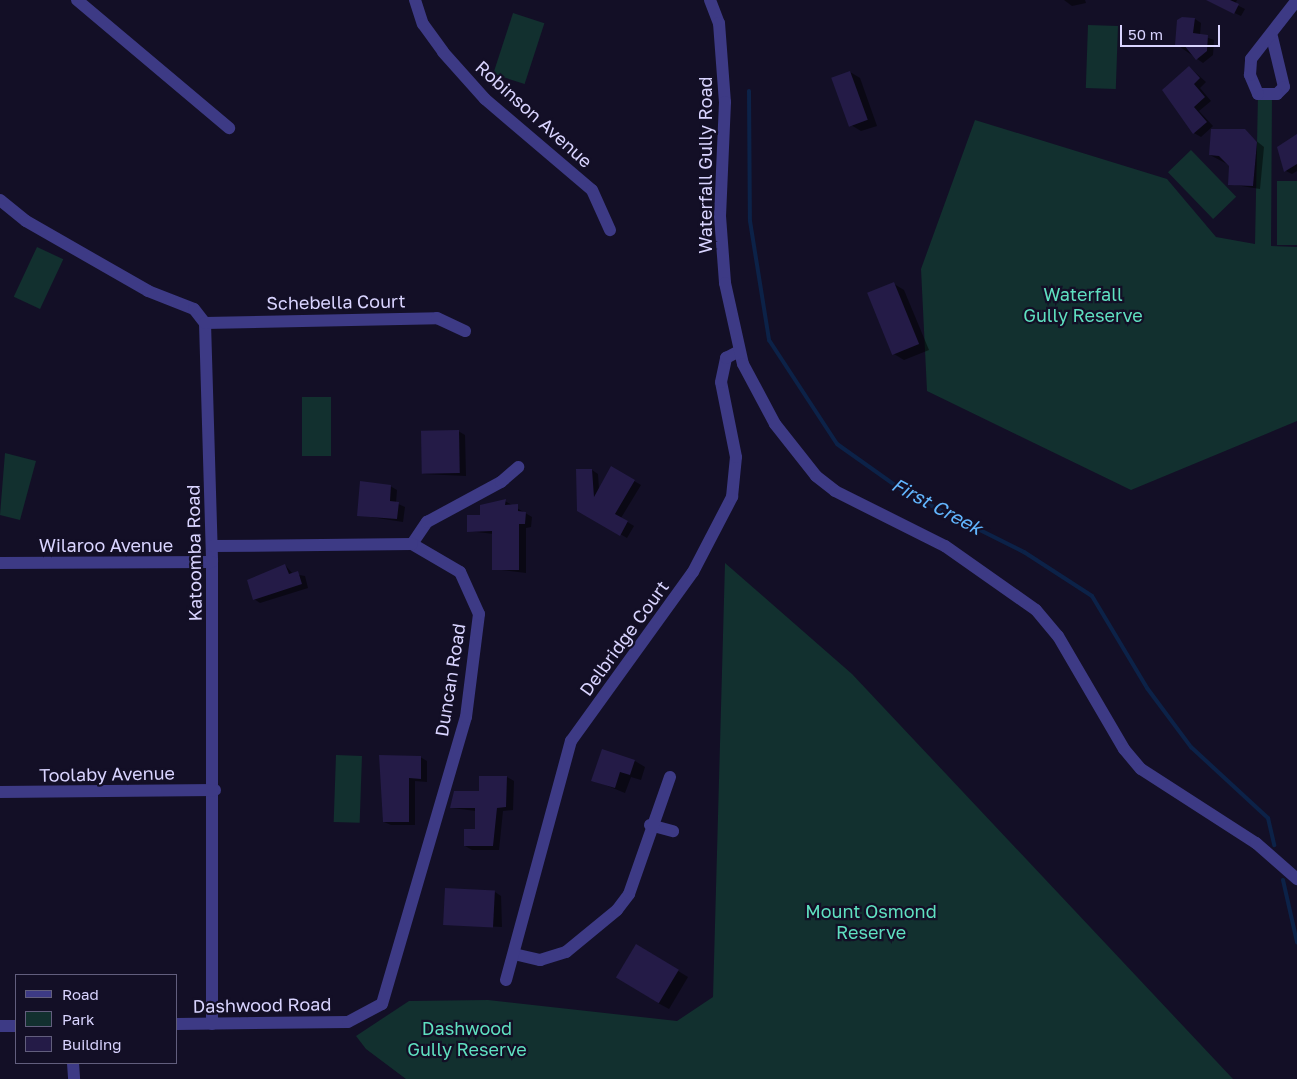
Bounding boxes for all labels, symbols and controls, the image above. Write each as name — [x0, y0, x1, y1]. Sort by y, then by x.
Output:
scale bar — [1122, 15, 1222, 47]
text: 50 m — [1128, 25, 1163, 43]
street label: Robinson Avenue — [471, 56, 597, 172]
street label: Waterfall Gully Road — [694, 76, 716, 254]
park label: Waterfall Gully Reserve — [1023, 284, 1143, 326]
street label: Schebella Court — [266, 290, 406, 314]
water label: First Creek — [888, 473, 986, 539]
street label: Katoomba Road — [182, 484, 206, 622]
street label: Wilaroo Avenue — [39, 534, 173, 556]
street label: Delbridge Court — [575, 576, 673, 700]
street label: Duncan Road — [430, 622, 470, 738]
street label: Toolaby Avenue — [39, 762, 175, 786]
park label: Mount Osmond Reserve — [805, 901, 937, 944]
legend — [15, 974, 178, 1064]
text: Road — [62, 985, 99, 1003]
street label: Dashwood Road — [192, 993, 332, 1017]
text: Park — [62, 1010, 94, 1028]
park label: Dashwood Gully Reserve — [407, 1018, 527, 1060]
text: Building — [62, 1035, 122, 1053]

